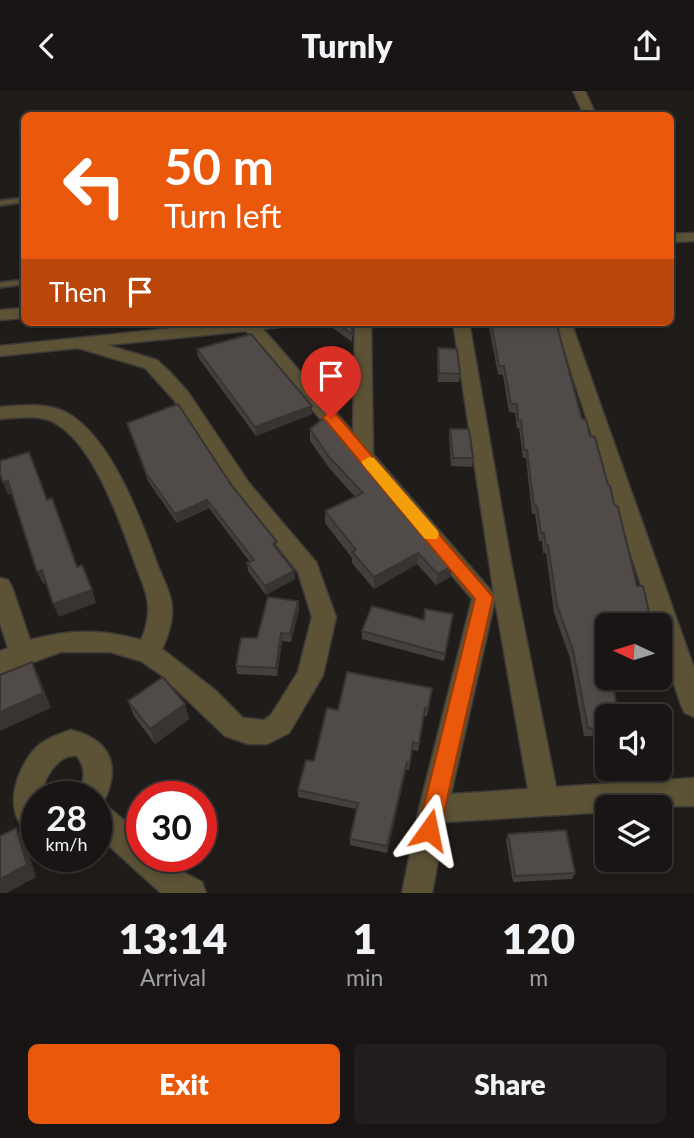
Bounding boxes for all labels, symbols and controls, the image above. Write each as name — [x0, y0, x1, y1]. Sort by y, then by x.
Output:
text: Turnly — [301, 26, 393, 65]
icon: back — [28, 27, 66, 65]
icon: share — [628, 27, 666, 65]
text: 50 m — [164, 137, 274, 195]
icon: left — [49, 140, 140, 231]
text: Turn left — [164, 196, 281, 235]
icon: arrive — [121, 273, 159, 311]
text: Then — [49, 276, 107, 308]
pin — [301, 346, 361, 418]
icon: arrive — [312, 357, 350, 395]
north arrow — [595, 613, 672, 689]
map controls — [595, 613, 672, 872]
button: sound — [595, 704, 672, 781]
speed limit sign: 30 — [126, 781, 217, 872]
position arrow — [392, 793, 466, 867]
button: layers — [595, 795, 672, 872]
text: 28 — [46, 796, 87, 838]
text: km/h — [45, 833, 88, 855]
text: 13:14 — [119, 913, 227, 963]
text: 1 — [353, 913, 377, 963]
text: 120 — [502, 913, 575, 963]
text: Arrival — [140, 963, 206, 991]
text: min — [346, 963, 383, 991]
text: m — [529, 963, 548, 991]
button: Exit — [28, 1044, 340, 1124]
button: Share — [354, 1044, 666, 1124]

